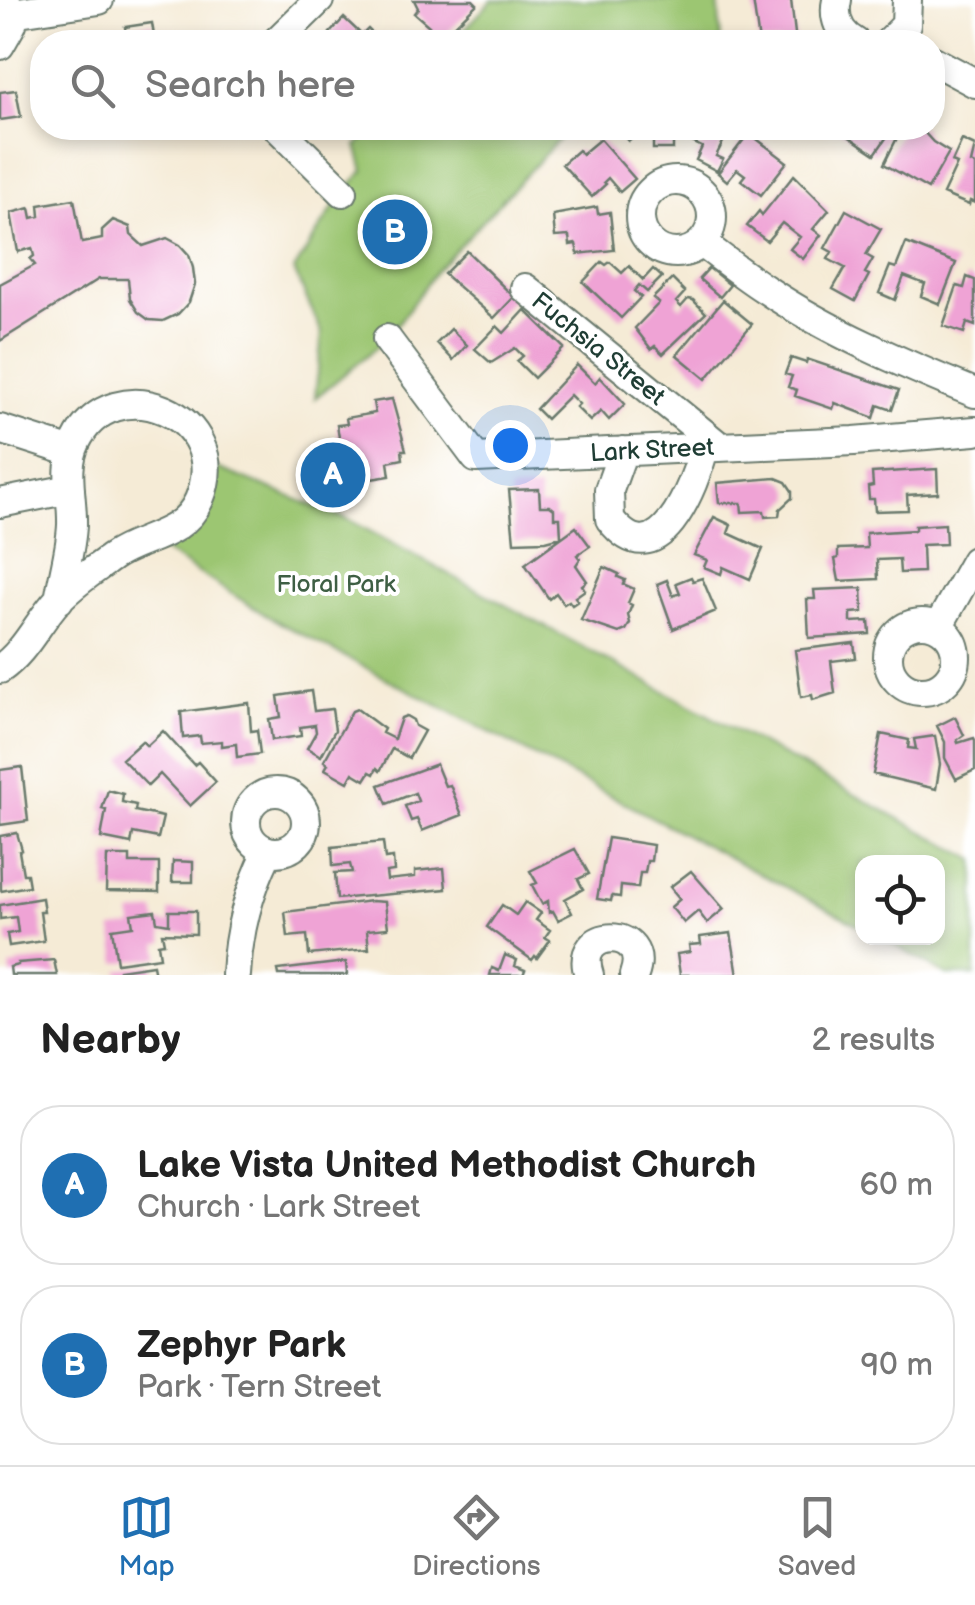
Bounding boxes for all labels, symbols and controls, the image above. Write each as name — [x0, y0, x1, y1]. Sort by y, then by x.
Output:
search box — [30, 30, 945, 140]
icon: search — [65, 58, 120, 113]
text: Search here — [145, 63, 356, 108]
pin: B — [362, 194, 428, 270]
street label: Fuchsia Street — [525, 286, 671, 413]
your location — [485, 420, 536, 471]
street label: Lark Street — [589, 432, 715, 469]
pin: A — [300, 438, 366, 512]
park label: Floral Park — [276, 569, 397, 600]
map controls — [855, 855, 945, 945]
button: locate — [855, 855, 945, 945]
text: Nearby — [40, 1015, 180, 1066]
text: 2 results — [811, 1021, 935, 1060]
text: Lake Vista United Methodist Church — [137, 1143, 756, 1188]
text: A — [65, 1166, 84, 1205]
text: 60 m — [860, 1166, 933, 1205]
text: Church · Lark Street — [137, 1188, 420, 1227]
text: Zephyr Park — [137, 1323, 346, 1368]
text: B — [63, 1346, 86, 1385]
text: 90 m — [861, 1346, 933, 1385]
text: Park · Tern Street — [137, 1368, 381, 1407]
tab: Map — [119, 1490, 175, 1583]
tab: Directions — [412, 1490, 541, 1583]
tab: Saved — [778, 1490, 856, 1583]

